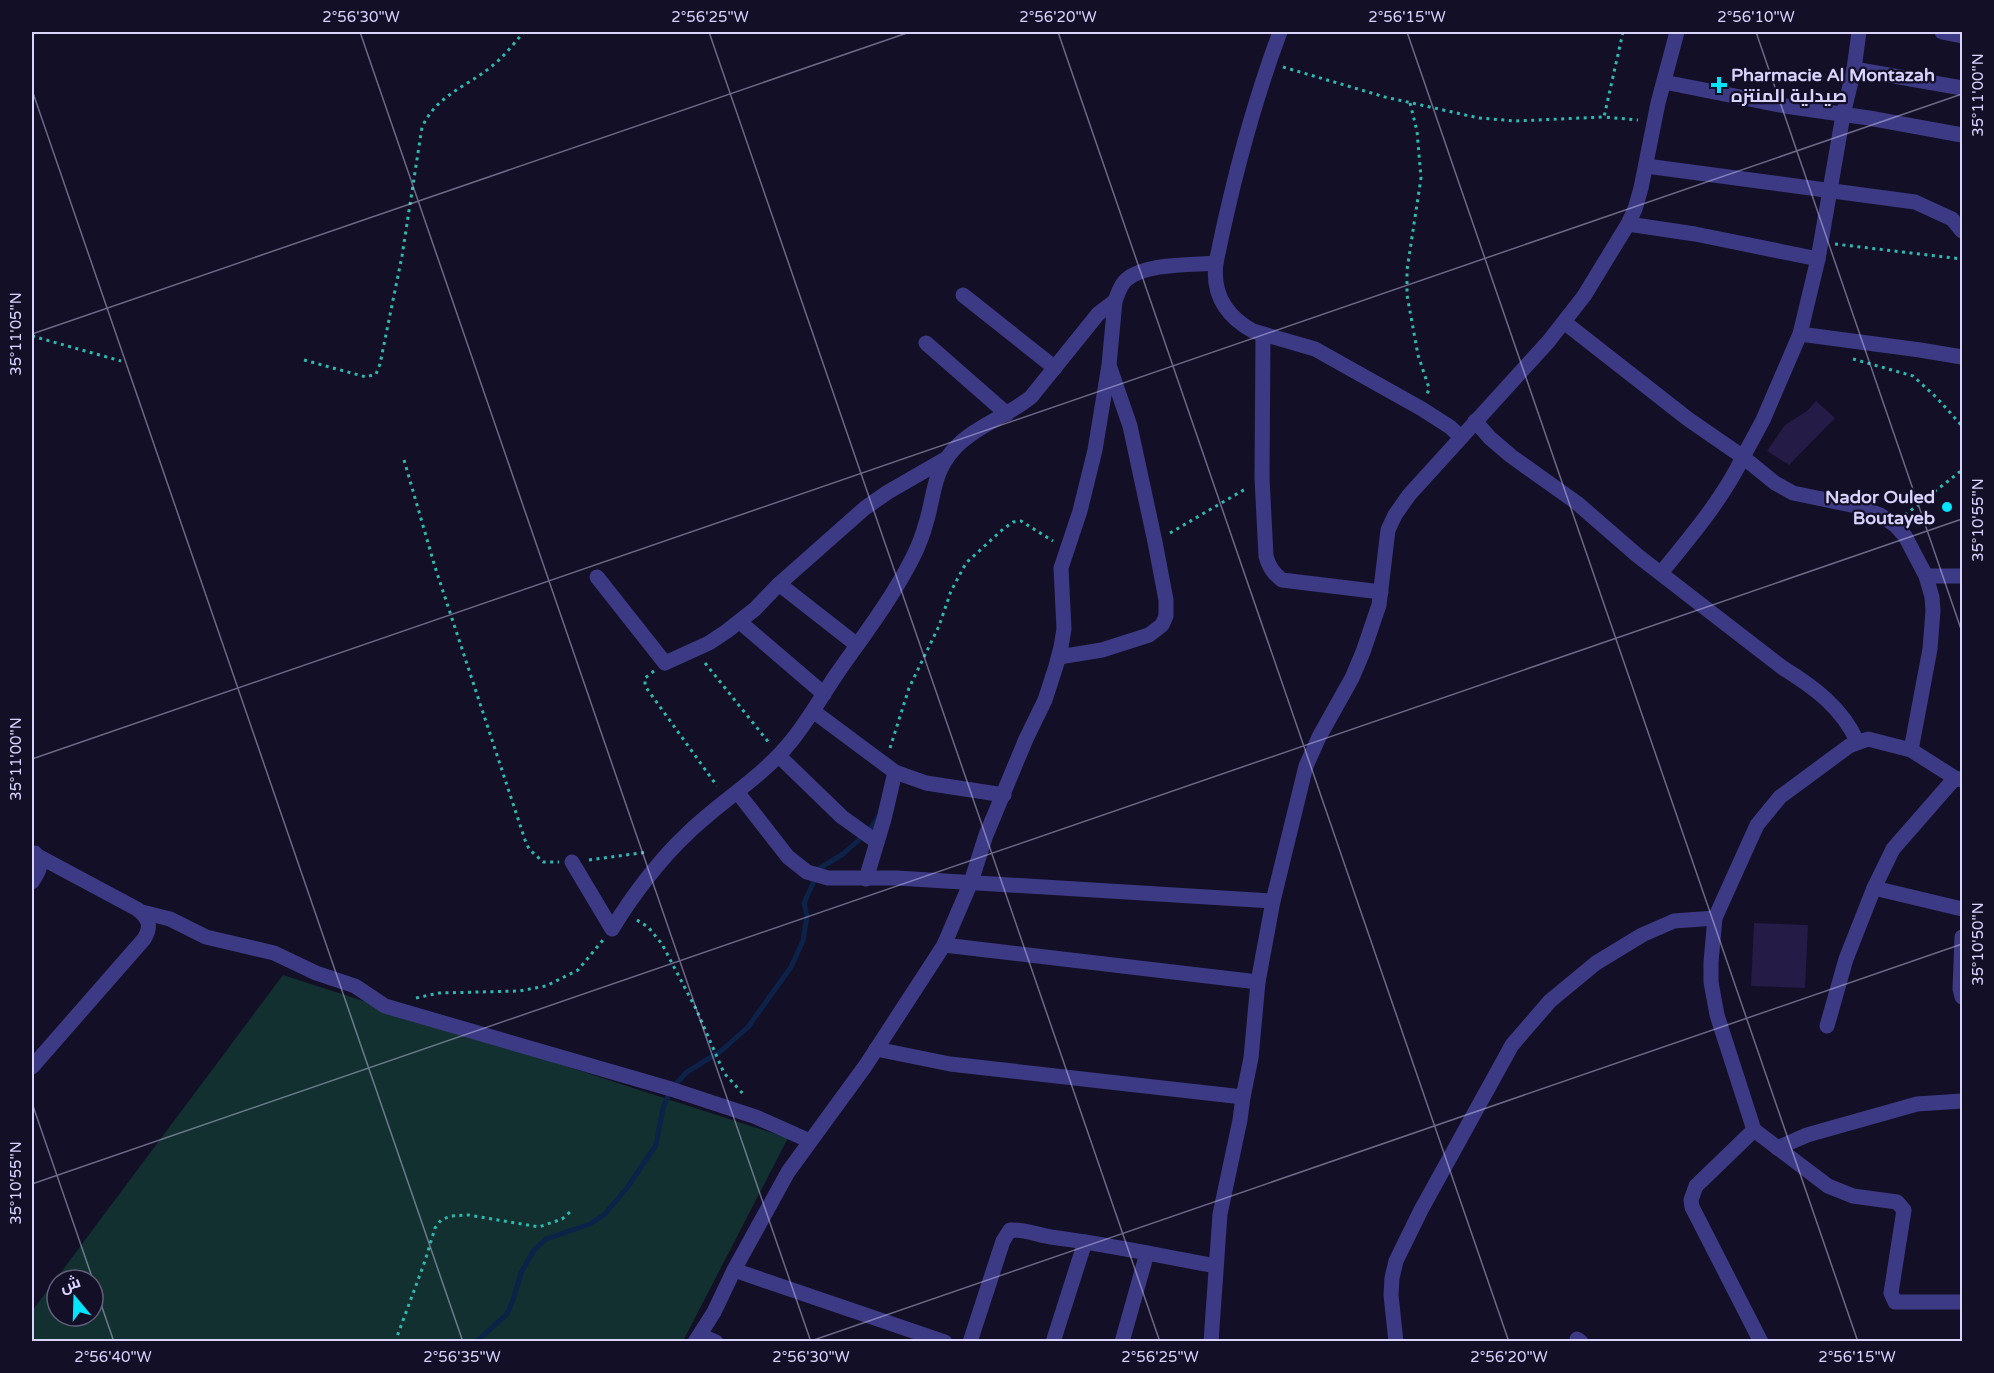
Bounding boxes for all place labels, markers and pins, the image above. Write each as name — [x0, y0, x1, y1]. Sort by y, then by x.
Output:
place label: Pharmacie Al Montazah صيدلية المنتزه — [1731, 64, 1935, 107]
marker: Pharmacie Al Montazah صيدلية المنتزه — [1712, 78, 1726, 92]
place label: Nador Ouled Boutayeb — [1825, 486, 1935, 529]
marker: Nador Ouled Boutayeb — [1940, 500, 1954, 514]

